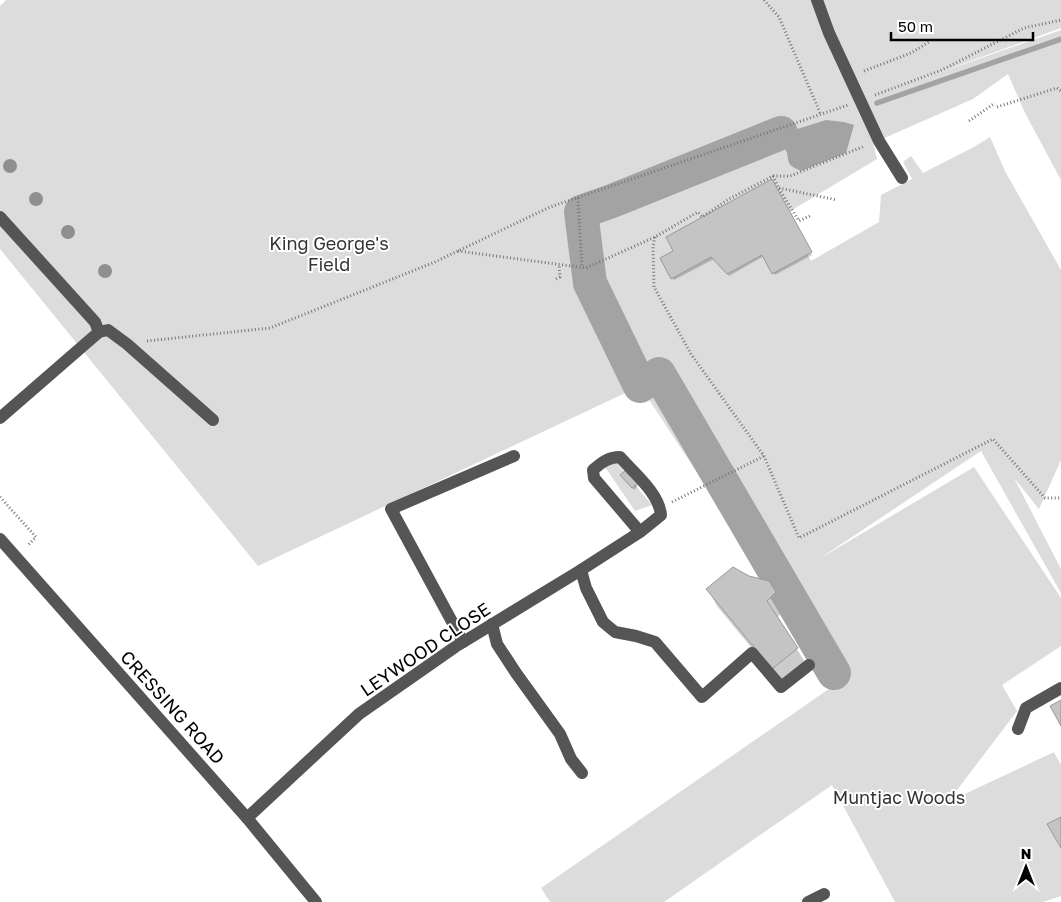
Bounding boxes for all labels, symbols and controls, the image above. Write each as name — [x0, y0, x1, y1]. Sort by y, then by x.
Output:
scale bar — [891, 10, 1034, 42]
text: 50 m — [898, 17, 933, 35]
park label: King George's Field — [269, 232, 389, 275]
street label: LEYWOOD CLOSE — [356, 597, 494, 701]
street label: CRESSING ROAD — [116, 646, 230, 768]
park label: Muntjac Woods — [833, 786, 965, 808]
north arrow — [1001, 842, 1051, 892]
text: N — [1021, 845, 1031, 862]

